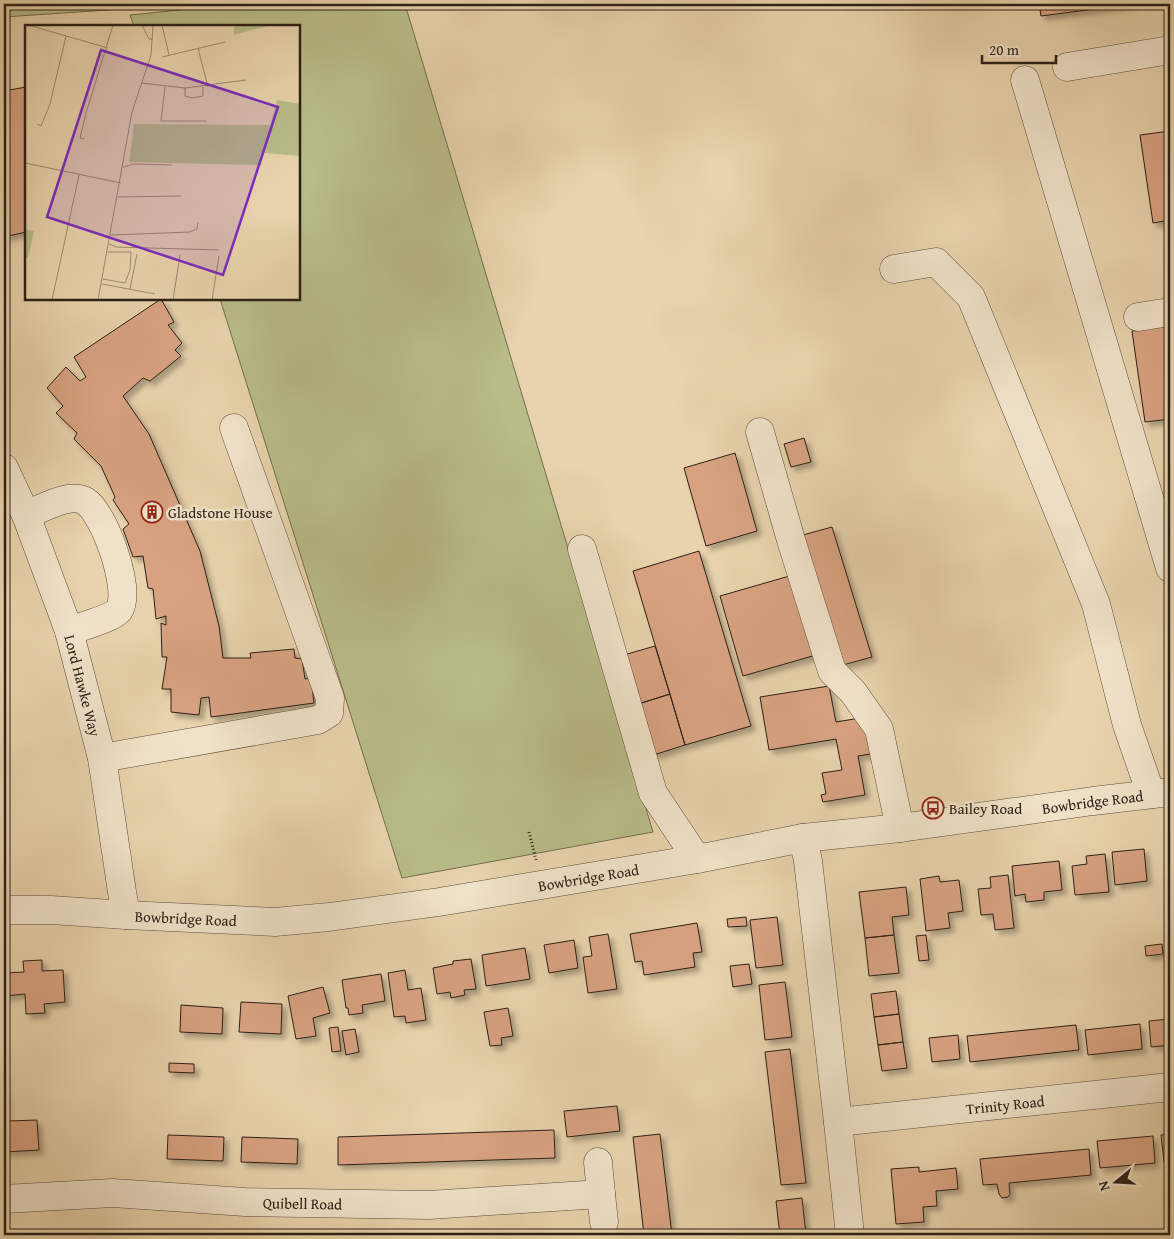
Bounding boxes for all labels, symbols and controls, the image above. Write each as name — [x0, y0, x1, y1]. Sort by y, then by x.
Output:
inset map — [25, 25, 300, 300]
scale bar — [982, 32, 1055, 64]
text: 20 m — [989, 39, 1020, 60]
building icon: Gladstone House — [140, 500, 164, 524]
place label: Gladstone House — [168, 502, 273, 523]
street label: Lord Hawke Way — [60, 632, 107, 739]
street label: Bowbridge Road — [1040, 785, 1144, 819]
bus stop icon: Bailey Road — [921, 796, 945, 820]
place label: Bailey Road — [949, 798, 1022, 819]
street label: Bowbridge Road — [536, 858, 640, 896]
street label: Bowbridge Road — [134, 905, 237, 931]
street label: Trinity Road — [965, 1090, 1045, 1119]
north arrow — [1092, 1156, 1142, 1206]
text: N — [1092, 1178, 1115, 1194]
street label: Quibell Road — [263, 1192, 342, 1214]

